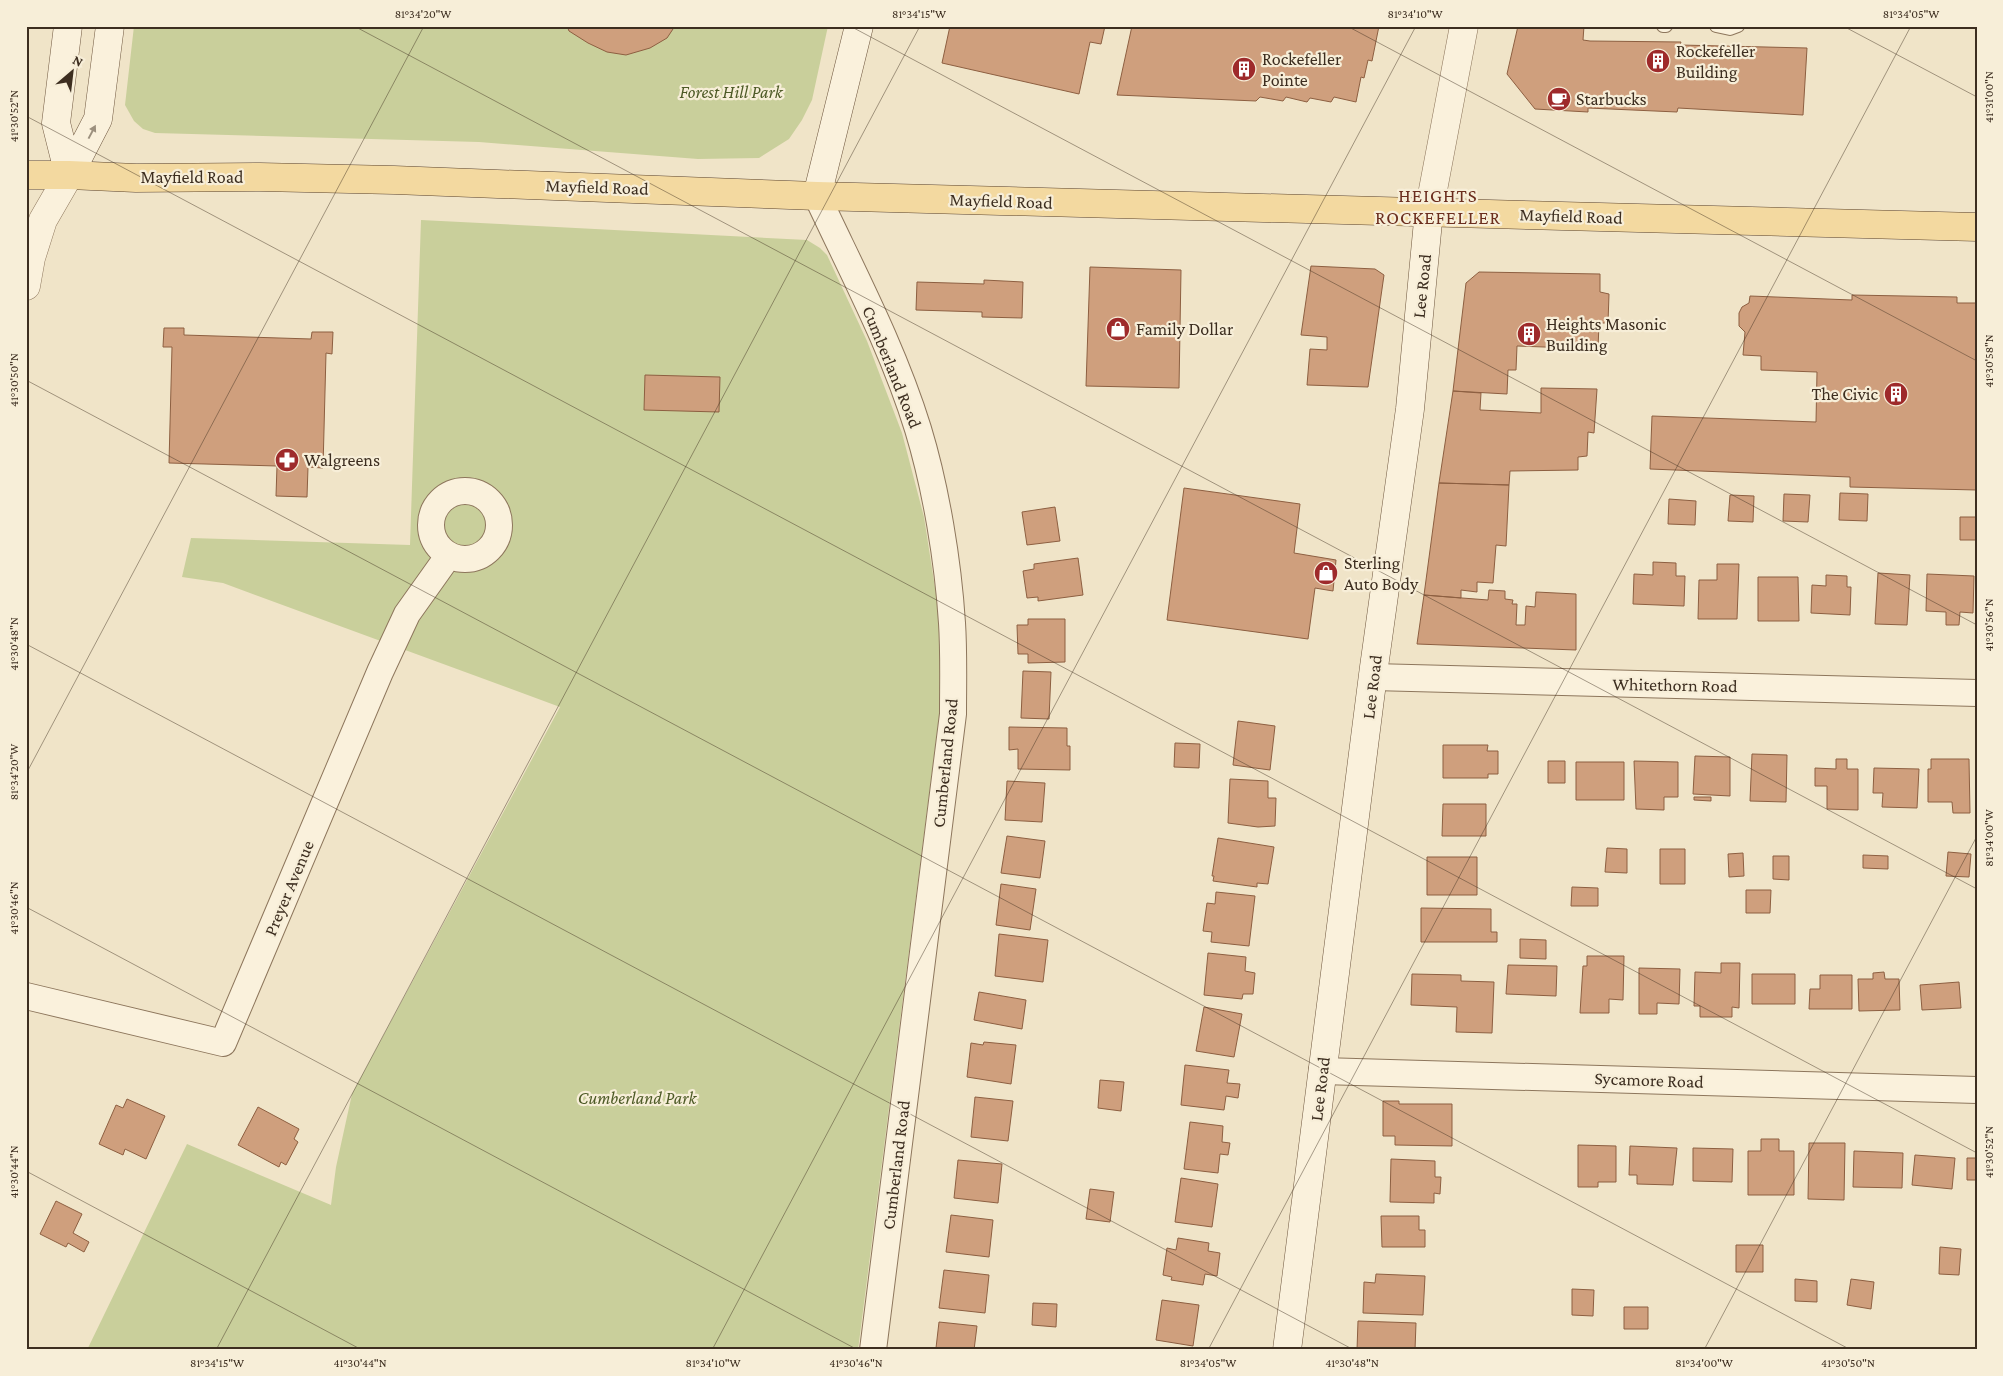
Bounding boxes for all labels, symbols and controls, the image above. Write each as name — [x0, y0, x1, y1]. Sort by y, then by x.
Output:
text: 81°34'20"W — [395, 7, 451, 21]
text: 81°34'15"W — [892, 7, 946, 21]
text: 81°34'10"W — [1387, 7, 1443, 21]
text: 81°34'05"W — [1883, 7, 1939, 21]
place label: Rockefeller Building — [1676, 41, 1756, 82]
north arrow — [48, 48, 98, 98]
building icon: Rockefeller Building — [1645, 48, 1671, 74]
place label: Rockefeller Pointe — [1262, 49, 1342, 90]
text: N — [70, 51, 86, 70]
building icon: Rockefeller Pointe — [1231, 56, 1257, 82]
text: 41°31'00"N — [1982, 71, 1996, 123]
park label: Forest Hill Park — [679, 82, 784, 102]
cafe icon: Starbucks — [1546, 86, 1572, 112]
place label: Starbucks — [1576, 89, 1647, 109]
text: 41°30'52"N — [7, 90, 21, 142]
one-way arrow — [87, 125, 96, 138]
street label: Mayfield Road — [140, 167, 244, 187]
street label: Mayfield Road — [545, 175, 649, 199]
district label: HEIGHTS ROCKEFELLER — [1375, 185, 1501, 228]
street label: Mayfield Road — [949, 189, 1053, 213]
street label: Mayfield Road — [1519, 204, 1623, 228]
street label: Lee Road — [1409, 252, 1435, 319]
street label: Cumberland Road — [858, 303, 926, 432]
place label: Heights Masonic Building — [1546, 314, 1667, 355]
shop icon: Family Dollar — [1105, 316, 1131, 342]
place label: Family Dollar — [1136, 319, 1234, 339]
building icon: Heights Masonic Building — [1516, 321, 1542, 347]
text: 41°30'58"N — [1982, 334, 1996, 388]
text: 41°30'50"N — [7, 353, 21, 407]
building icon: The Civic — [1883, 381, 1909, 407]
place label: The Civic — [1811, 384, 1879, 404]
pharmacy icon: Walgreens — [274, 447, 300, 473]
place label: Walgreens — [304, 450, 380, 470]
place label: Sterling Auto Body — [1344, 553, 1419, 594]
shop icon: Sterling Auto Body — [1313, 560, 1339, 586]
text: 41°30'56"N — [1982, 598, 1996, 652]
text: 41°30'48"N — [7, 617, 21, 671]
street label: Lee Road — [1358, 653, 1386, 720]
street label: Whitethorn Road — [1612, 674, 1738, 696]
street label: Cumberland Road — [928, 697, 962, 829]
text: 81°34'20"W — [7, 744, 21, 800]
text: 81°34'00"W — [1982, 809, 1996, 867]
street label: Preyer Avenue — [260, 837, 318, 939]
text: 41°30'46"N — [7, 881, 21, 935]
street label: Lee Road — [1306, 1055, 1334, 1122]
street label: Sycamore Road — [1594, 1068, 1705, 1092]
park label: Cumberland Park — [578, 1088, 697, 1108]
street label: Cumberland Road — [878, 1099, 914, 1231]
text: 41°30'52"N — [1982, 1126, 1996, 1178]
text: 41°30'44"N — [7, 1145, 21, 1199]
text: 81°34'15"W — [190, 1356, 244, 1370]
text: 41°30'44"N — [333, 1356, 387, 1370]
text: 81°34'10"W — [685, 1356, 741, 1370]
text: 41°30'46"N — [829, 1356, 883, 1370]
text: 81°34'05"W — [1180, 1356, 1236, 1370]
text: 41°30'48"N — [1325, 1356, 1379, 1370]
text: 81°34'00"W — [1675, 1356, 1733, 1370]
text: 41°30'50"N — [1821, 1356, 1875, 1370]

